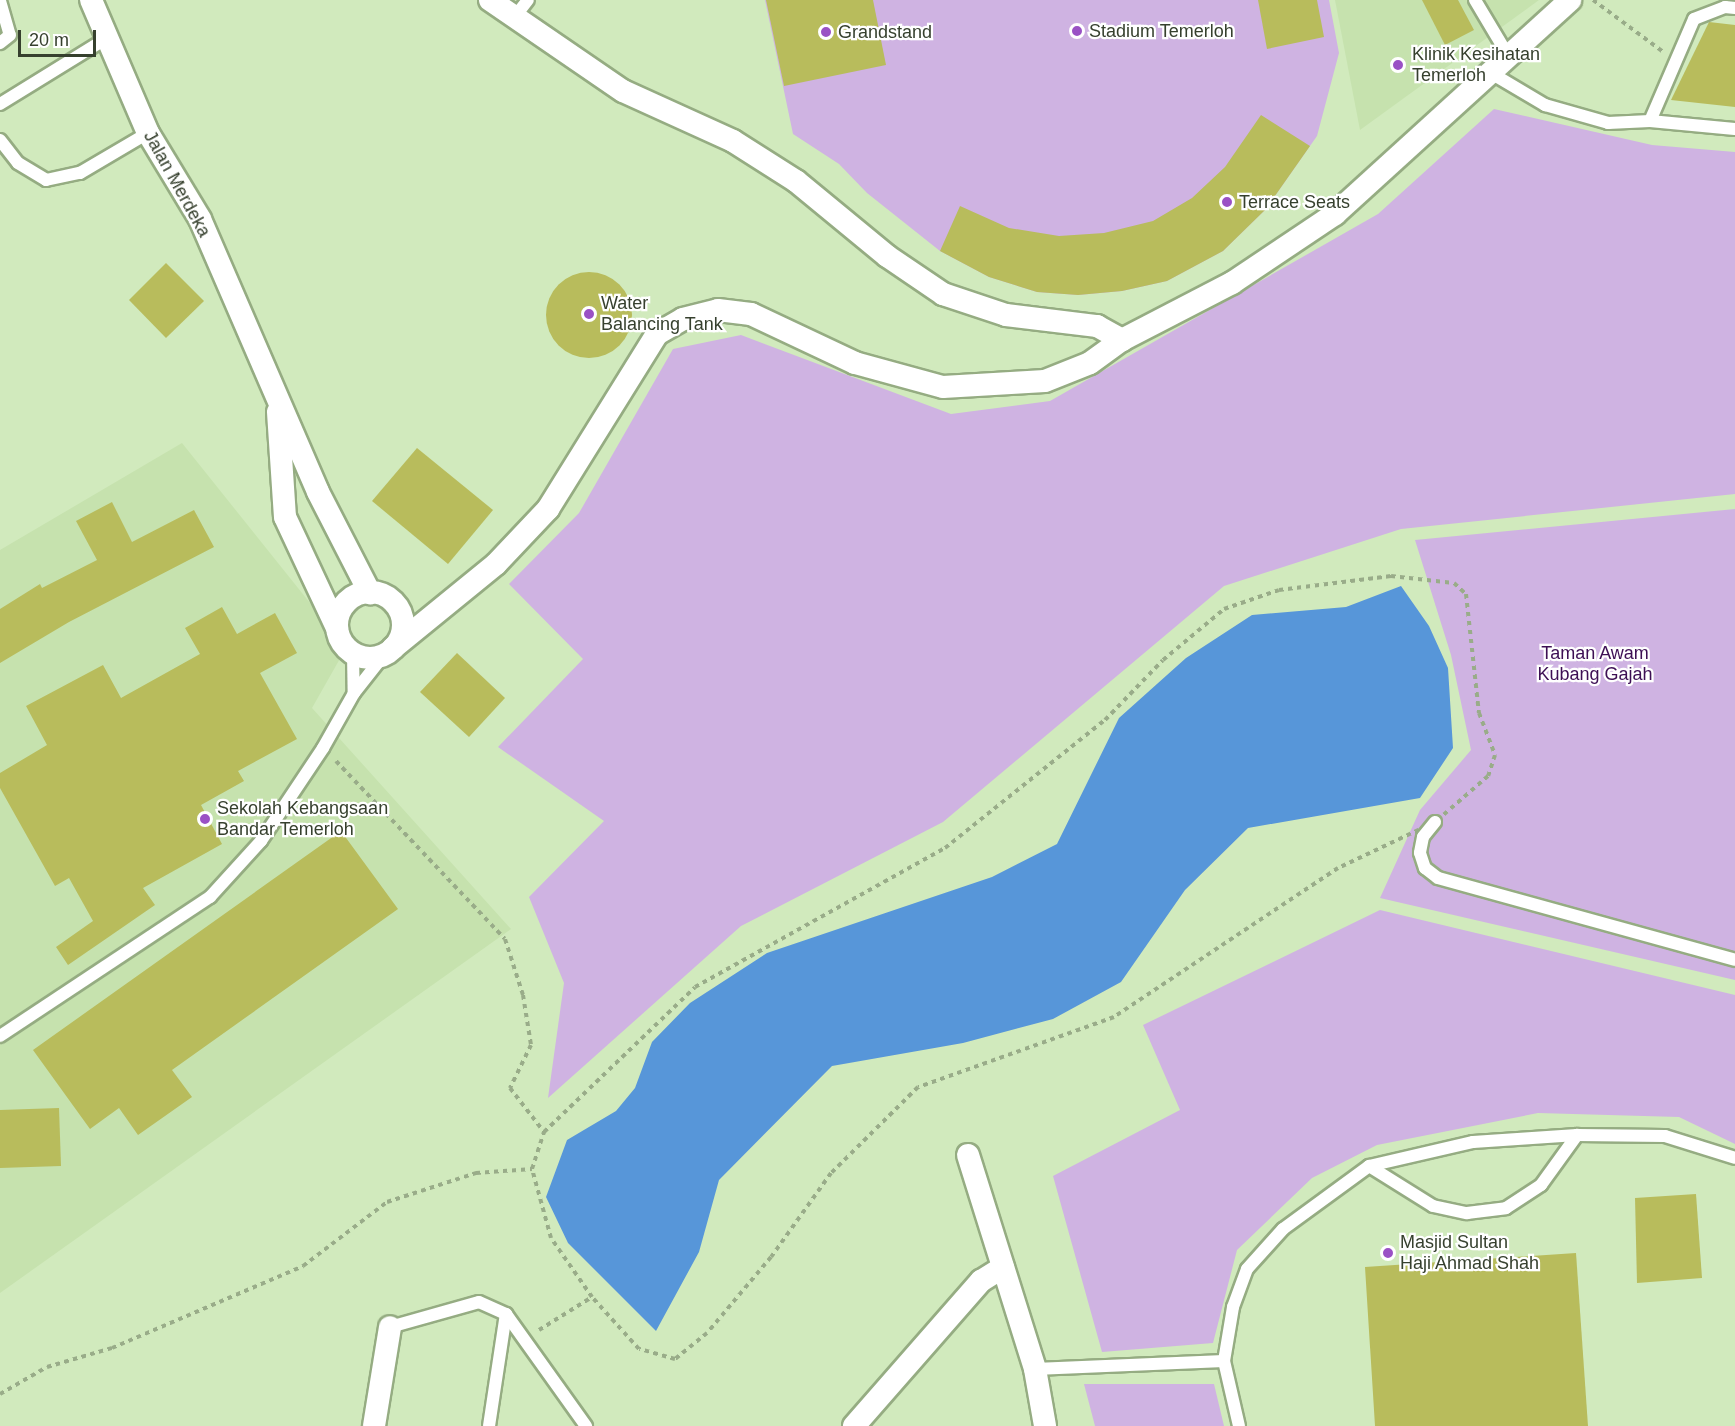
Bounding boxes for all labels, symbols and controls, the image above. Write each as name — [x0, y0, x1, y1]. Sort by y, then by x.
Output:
scale bar — [21, 18, 99, 56]
place label: Stadium Temerloh — [1089, 20, 1234, 42]
place label: Grandstand — [838, 21, 932, 43]
marker: Stadium Temerloh — [1070, 24, 1084, 38]
marker: Grandstand — [819, 25, 833, 39]
text: 20 m — [29, 30, 69, 50]
place label: Klinik Kesihatan Temerloh — [1412, 44, 1540, 86]
marker: Klinik Kesihatan Temerloh — [1389, 56, 1407, 74]
street label: Jalan Merdeka — [139, 127, 215, 241]
place label: Terrace Seats — [1239, 191, 1350, 213]
marker: Terrace Seats — [1220, 195, 1234, 209]
place label: Water Balancing Tank — [601, 293, 723, 336]
marker: Water Balancing Tank — [582, 307, 596, 321]
park label: Taman Awam Kubang Gajah — [1537, 643, 1653, 686]
place label: Sekolah Kebangsaan Bandar Temerloh — [217, 798, 388, 840]
marker: Sekolah Kebangsaan Bandar Temerloh — [198, 812, 212, 826]
place label: Masjid Sultan Haji Ahmad Shah — [1400, 1232, 1540, 1274]
marker: Masjid Sultan Haji Ahmad Shah — [1381, 1246, 1395, 1260]

